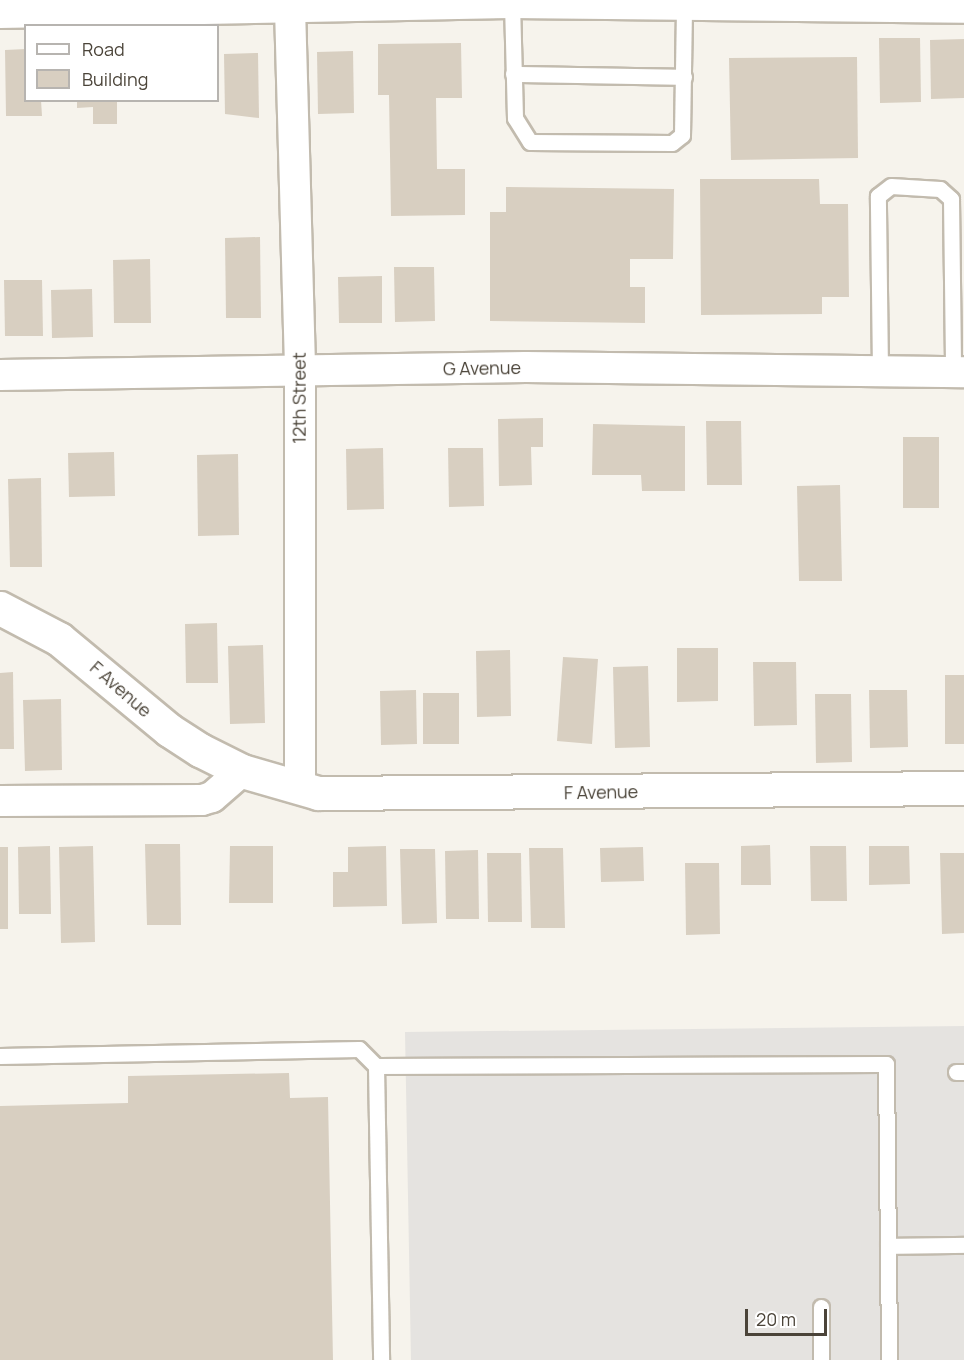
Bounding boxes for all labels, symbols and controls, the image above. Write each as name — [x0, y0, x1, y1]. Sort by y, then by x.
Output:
legend — [24, 24, 219, 102]
text: Road — [82, 37, 125, 61]
text: Building — [82, 67, 148, 91]
street label: 12th Street — [288, 352, 310, 444]
street label: G Avenue — [443, 357, 521, 379]
street label: F Avenue — [86, 656, 156, 722]
street label: F Avenue — [564, 781, 638, 803]
scale bar — [748, 1297, 830, 1335]
text: 20 m — [756, 1307, 796, 1331]

